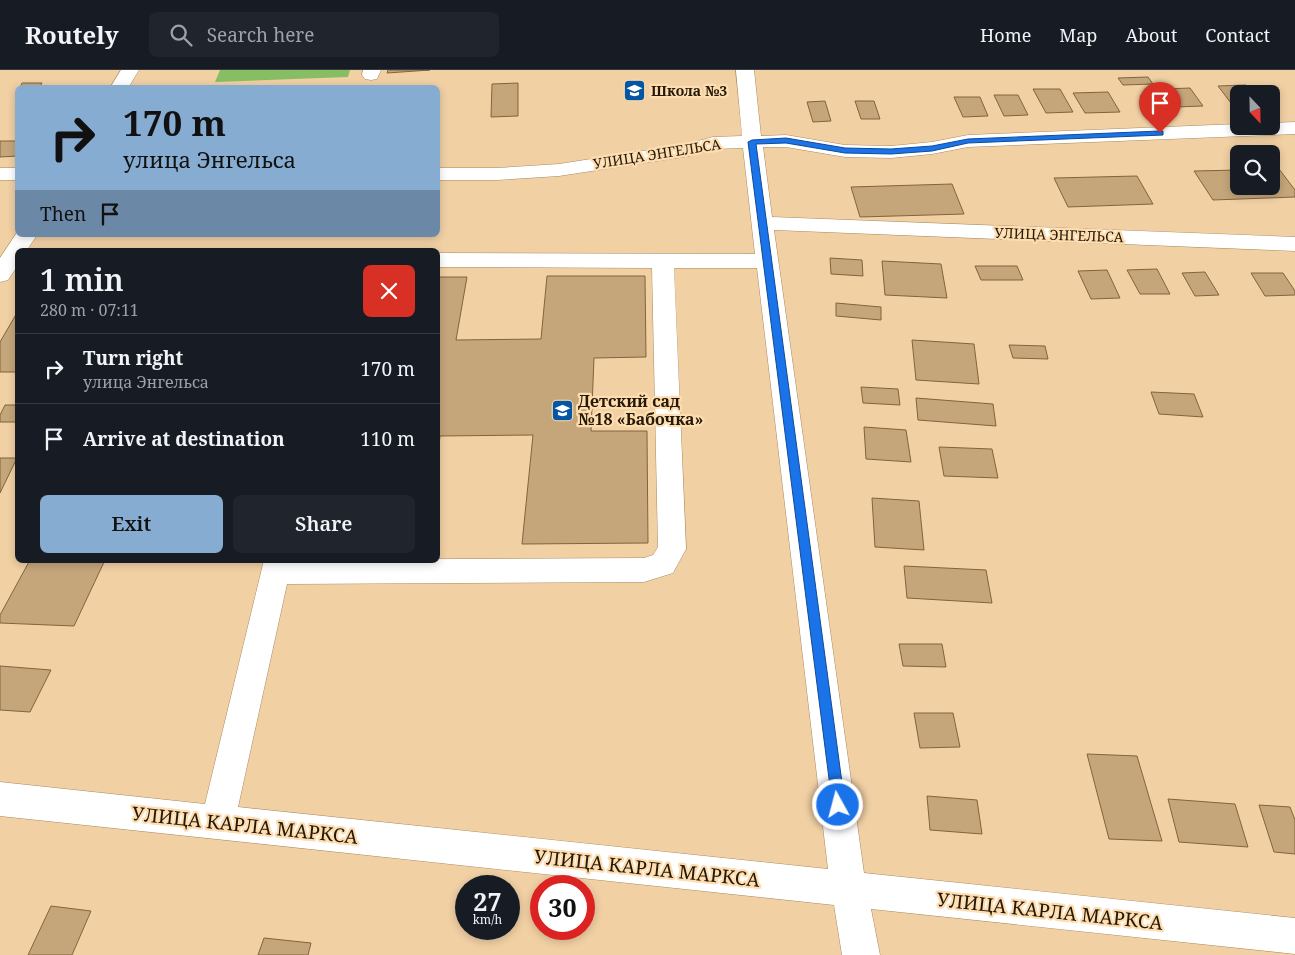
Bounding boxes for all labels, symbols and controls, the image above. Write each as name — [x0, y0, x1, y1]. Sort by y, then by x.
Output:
search box — [149, 12, 499, 57]
text: Routely — [25, 18, 119, 51]
icon: search — [167, 21, 195, 49]
text: Search here — [207, 22, 314, 48]
text: Home — [980, 23, 1031, 47]
text: Map — [1059, 23, 1097, 47]
text: About — [1125, 23, 1177, 47]
text: Contact — [1205, 23, 1270, 47]
school or university icon: Школа №3 — [623, 79, 647, 103]
place label: Школа №3 — [651, 81, 727, 100]
pin — [1139, 82, 1181, 133]
north arrow — [1230, 85, 1280, 135]
map controls — [1230, 85, 1280, 195]
icon: arrive — [1146, 89, 1174, 117]
text: 170 m — [123, 99, 226, 146]
icon: right — [40, 105, 105, 170]
street label: УЛИЦА ЭНГЕЛЬСА — [592, 134, 722, 173]
text: улица Энгельса — [123, 144, 296, 174]
button: search — [1230, 145, 1280, 195]
icon: arrive — [96, 200, 124, 228]
text: Then — [40, 201, 86, 227]
street label: УЛИЦА ЭНГЕЛЬСА — [994, 223, 1124, 246]
text: 1 min — [40, 259, 124, 300]
button: close — [363, 265, 415, 317]
text: 280 m · 07:11 — [40, 299, 139, 321]
text: Turn right — [83, 345, 183, 371]
icon: right — [40, 355, 68, 383]
text: 170 m — [360, 356, 415, 382]
text: улица Энгельса — [83, 371, 209, 393]
place label: Детский сад №18 «Бабочка» — [578, 390, 703, 430]
school or university icon: Детский сад №18 «Бабочка» — [550, 398, 574, 422]
icon: arrive — [40, 425, 68, 453]
text: Arrive at destination — [83, 426, 285, 452]
text: 110 m — [360, 426, 415, 452]
button: Exit — [40, 495, 223, 553]
button: Share — [233, 495, 415, 553]
position arrow — [811, 778, 863, 830]
street label: УЛИЦА КАРЛА МАРКСА — [131, 800, 360, 850]
street label: УЛИЦА КАРЛА МАРКСА — [533, 843, 762, 893]
speed limit sign: 30 — [530, 875, 595, 940]
text: 27 — [473, 884, 502, 918]
street label: УЛИЦА КАРЛА МАРКСА — [936, 886, 1165, 936]
text: km/h — [473, 911, 502, 928]

